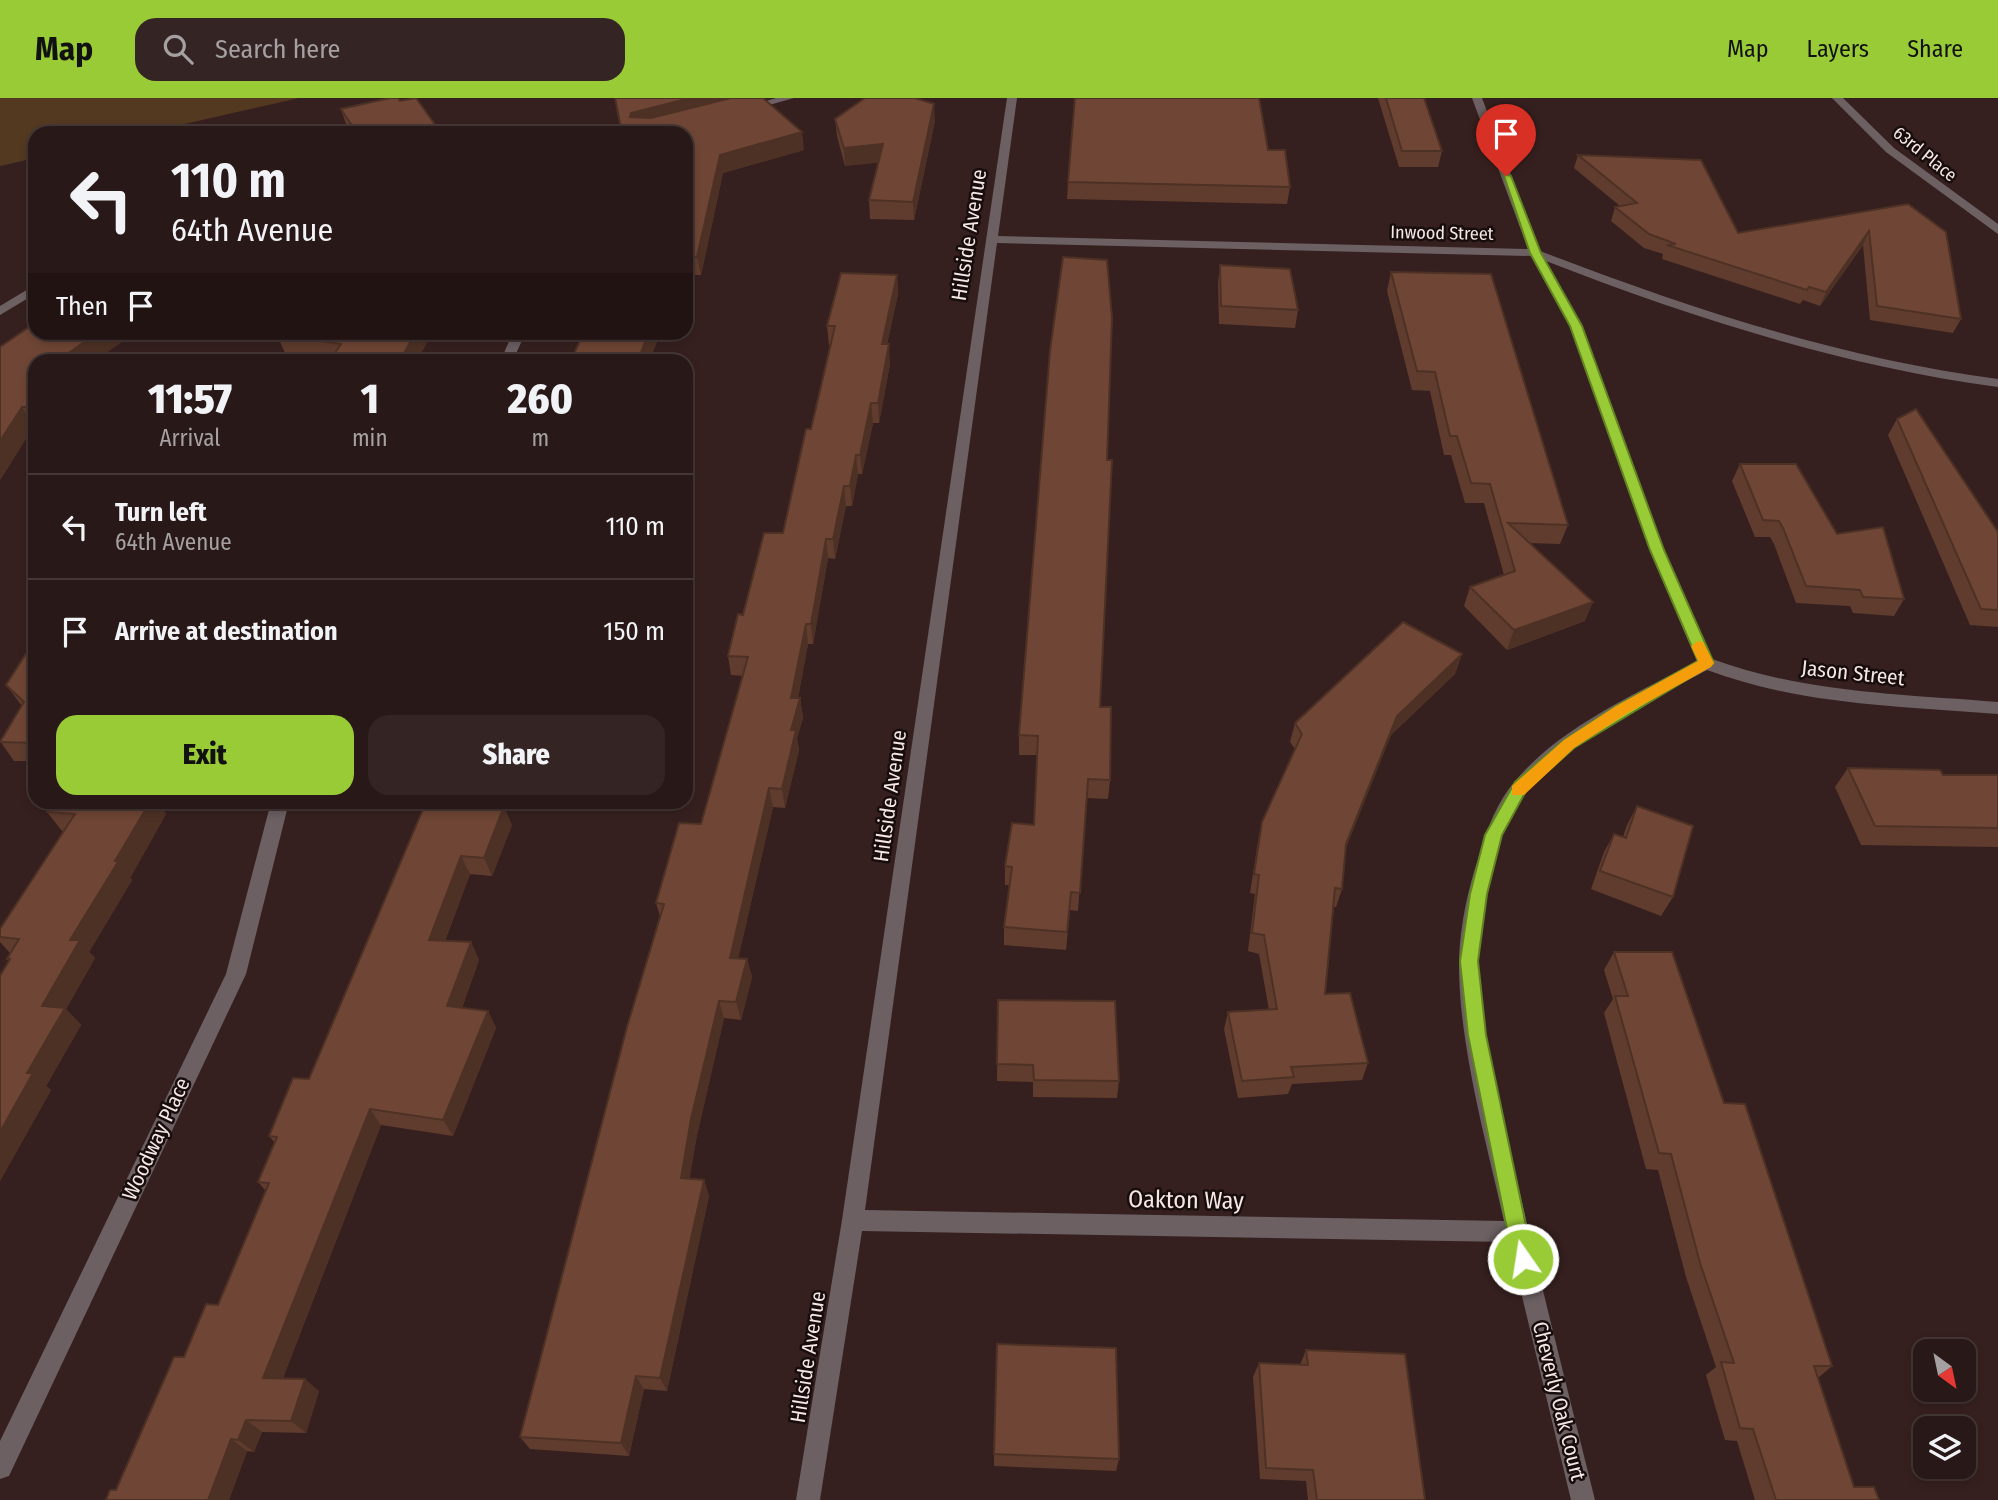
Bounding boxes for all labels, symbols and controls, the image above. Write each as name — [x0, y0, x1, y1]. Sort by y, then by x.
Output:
search box — [135, 18, 625, 81]
text: Map — [35, 29, 93, 69]
icon: search — [159, 30, 197, 68]
text: Search here — [215, 34, 340, 65]
text: Map — [1727, 35, 1769, 63]
text: Layers — [1807, 35, 1869, 63]
text: Share — [1907, 35, 1963, 63]
pin — [1476, 104, 1536, 176]
icon: arrive — [1487, 115, 1525, 153]
street label: 63rd Place — [1889, 122, 1961, 186]
text: 110 m — [171, 151, 286, 210]
icon: left — [56, 154, 147, 245]
street label: Hillside Avenue — [946, 167, 992, 303]
text: 64th Avenue — [171, 211, 333, 249]
street label: Inwood Street — [1390, 221, 1494, 245]
icon: arrive — [122, 287, 160, 325]
text: Then — [56, 291, 108, 322]
text: 11:57 — [148, 374, 232, 424]
text: 1 — [361, 374, 379, 424]
text: 260 — [508, 374, 573, 424]
text: Arrival — [159, 424, 220, 452]
text: min — [352, 424, 388, 452]
text: m — [531, 424, 549, 452]
text: Turn left — [115, 497, 207, 528]
icon: left — [56, 508, 94, 546]
text: 110 m — [605, 511, 665, 542]
text: 64th Avenue — [115, 528, 232, 556]
icon: arrive — [56, 613, 94, 651]
text: Arrive at destination — [115, 616, 338, 647]
text: 150 m — [603, 616, 665, 647]
street label: Jason Street — [1800, 655, 1906, 691]
button: Exit — [56, 715, 354, 795]
button: Share — [368, 715, 665, 795]
street label: Hillside Avenue — [868, 728, 912, 864]
street label: Woodway Place — [116, 1074, 196, 1204]
street label: Oakton Way — [1128, 1185, 1244, 1215]
position arrow — [1486, 1222, 1560, 1296]
street label: Hillside Avenue — [785, 1289, 831, 1425]
street label: Cheverly Oak Court — [1527, 1319, 1591, 1483]
north arrow — [1913, 1339, 1976, 1402]
map controls — [1913, 1339, 1976, 1479]
button: layers — [1913, 1416, 1976, 1479]

